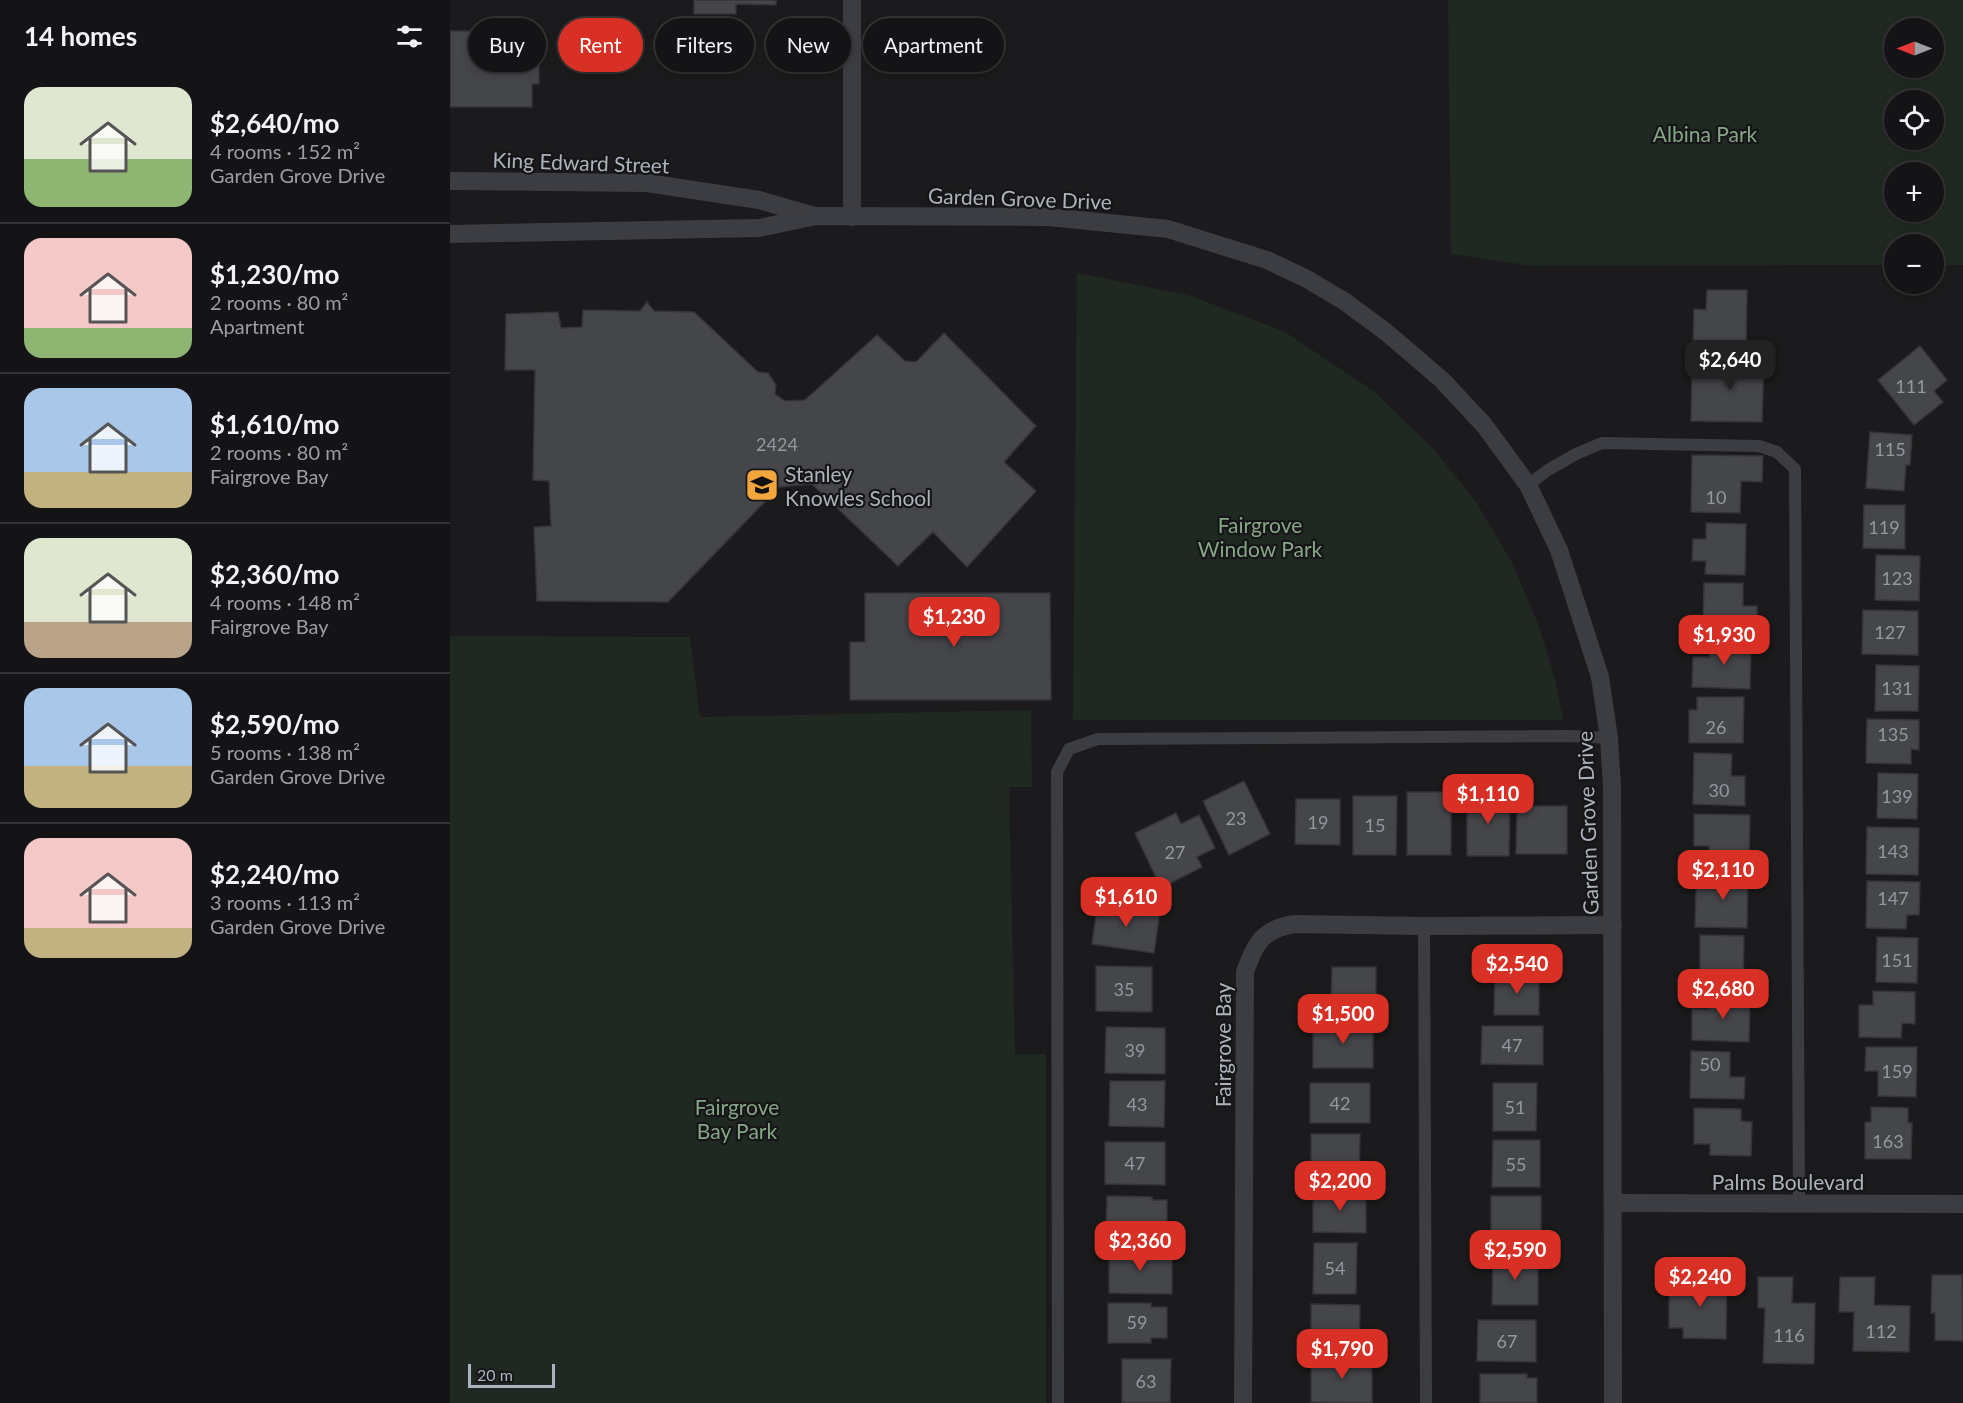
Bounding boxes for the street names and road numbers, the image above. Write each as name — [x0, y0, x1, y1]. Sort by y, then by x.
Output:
street label: King Edward Street — [492, 146, 670, 178]
street label: Garden Grove Drive — [928, 182, 1112, 214]
street label: Garden Grove Drive — [1571, 731, 1603, 915]
street label: Fairgrove Bay — [1210, 983, 1235, 1107]
street label: Palms Boulevard — [1712, 1169, 1864, 1194]

